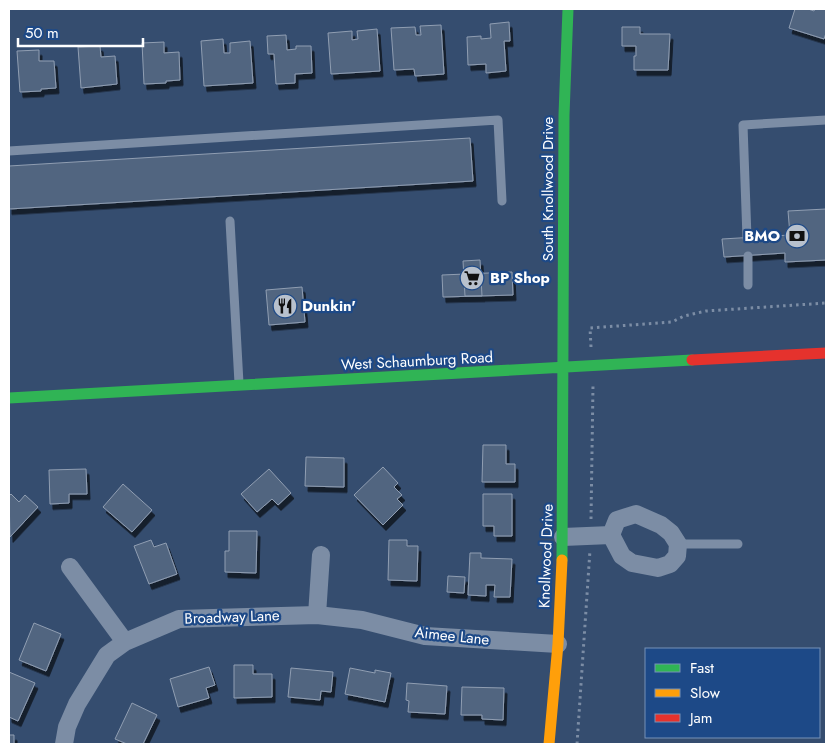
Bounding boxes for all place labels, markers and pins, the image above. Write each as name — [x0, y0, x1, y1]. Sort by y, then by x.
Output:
bank icon: BMO — [784, 223, 810, 249]
place label: BMO — [744, 225, 780, 247]
supermarket icon: BP Shop — [459, 265, 485, 291]
place label: BP Shop — [490, 267, 550, 289]
restaurant icon: Dunkin' — [272, 293, 298, 319]
place label: Dunkin' — [302, 295, 356, 317]

